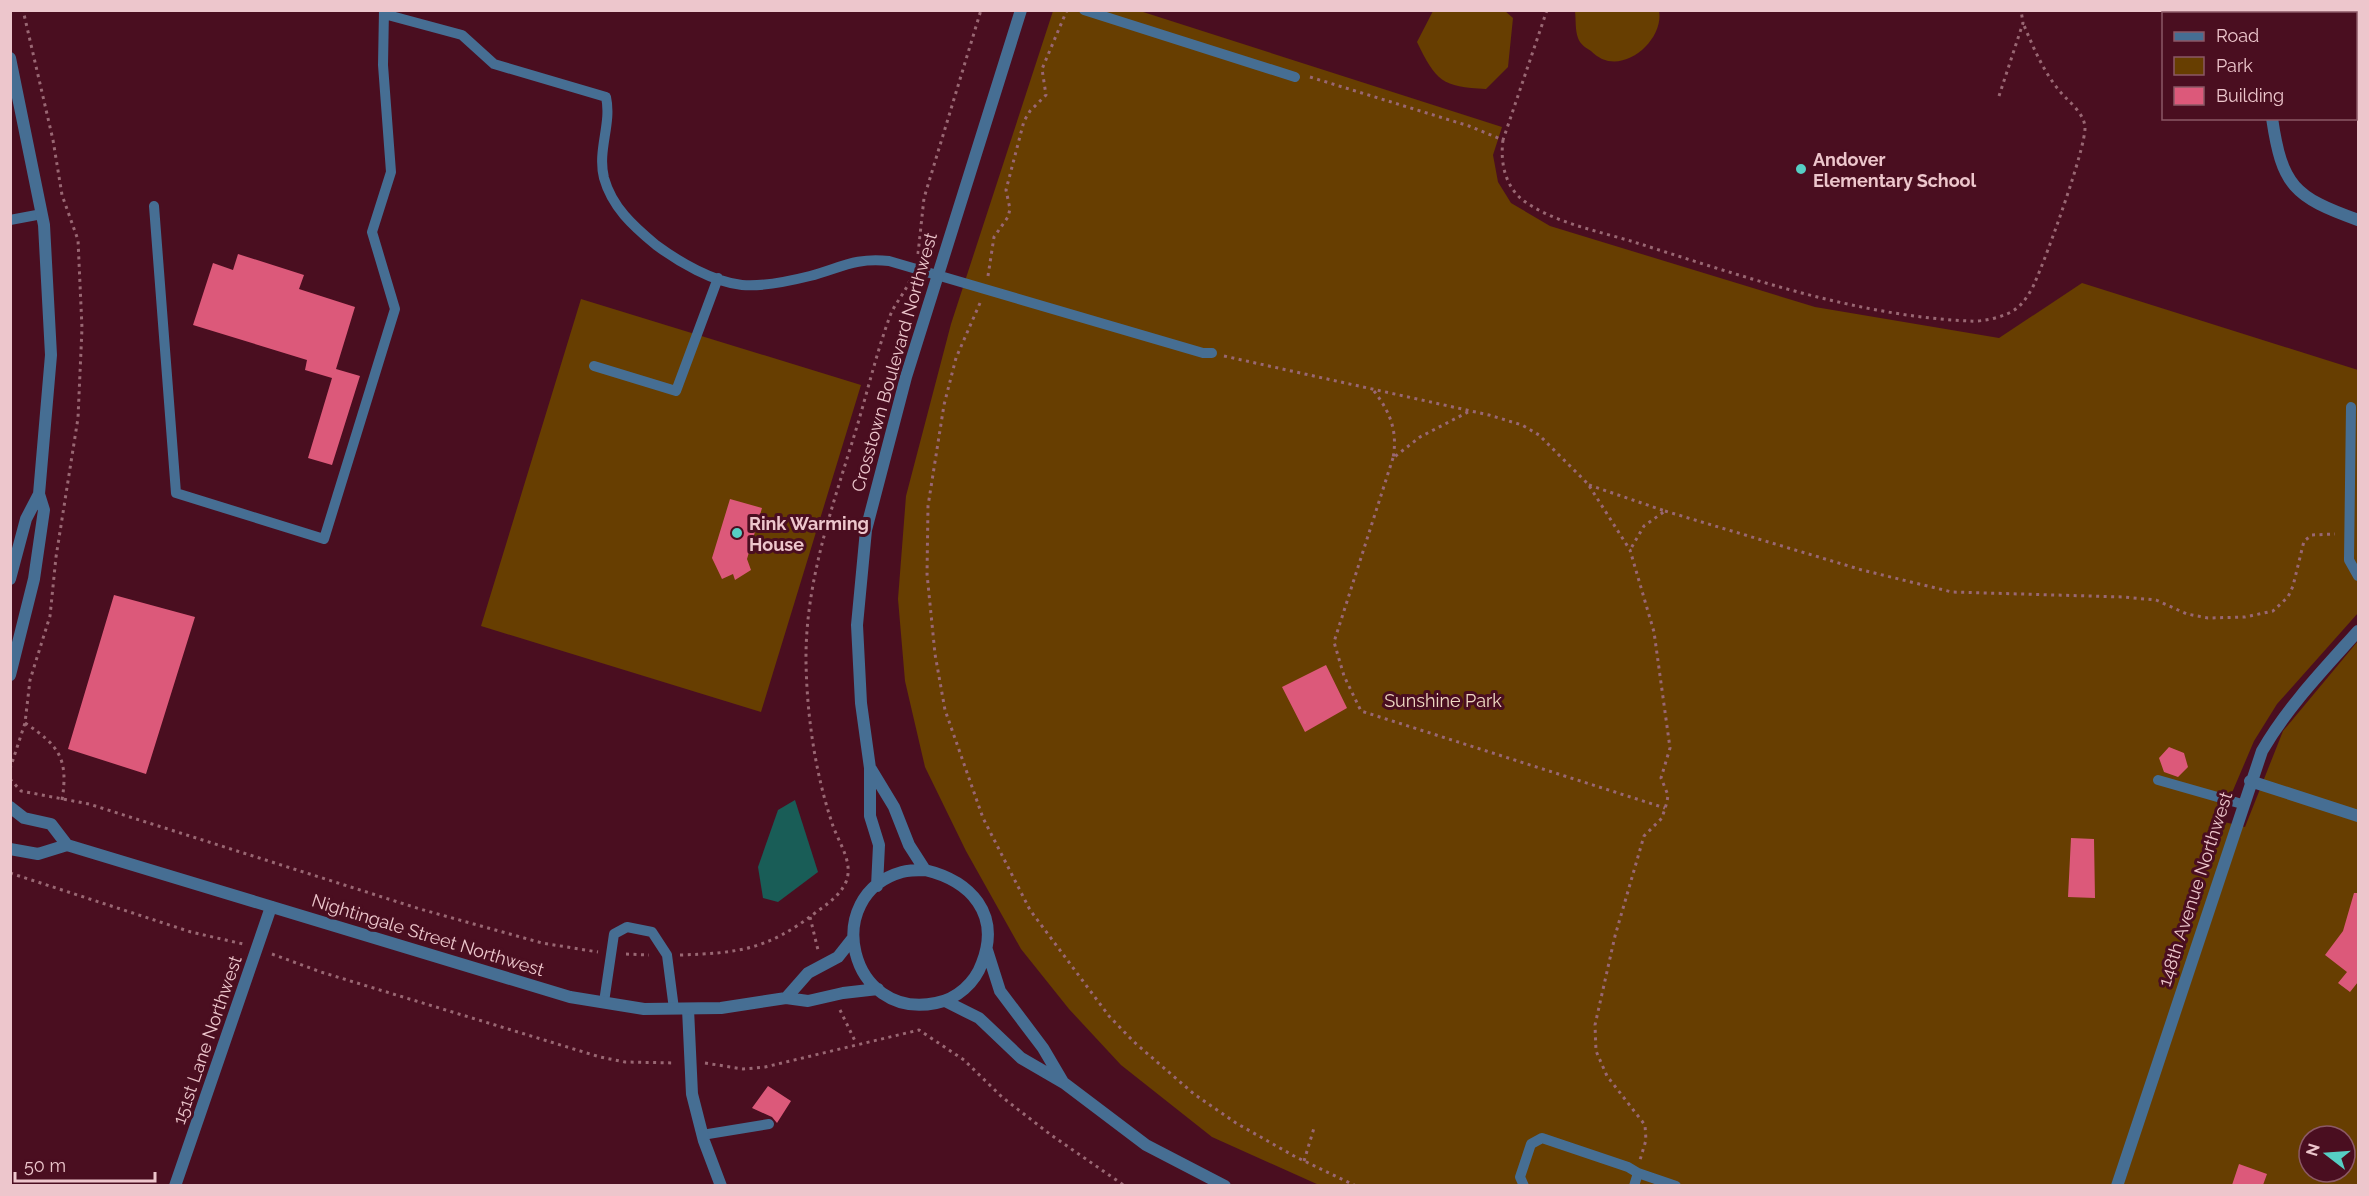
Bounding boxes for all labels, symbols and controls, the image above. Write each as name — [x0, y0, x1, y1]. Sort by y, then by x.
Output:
legend — [2162, 12, 2357, 120]
text: Road — [2216, 25, 2259, 46]
text: Park — [2216, 55, 2253, 76]
text: Building — [2216, 85, 2284, 106]
place label: Andover Elementary School — [1813, 149, 1977, 191]
marker: Andover Elementary School — [1794, 162, 1808, 176]
street label: Crosstown Boulevard Northwest — [847, 230, 941, 494]
place label: Rink Warming House — [749, 513, 869, 555]
marker: Rink Warming House — [730, 526, 744, 540]
park label: Sunshine Park — [1384, 690, 1502, 711]
street label: 148th Avenue Northwest — [2154, 789, 2236, 989]
street label: Nightingale Street Northwest — [309, 890, 547, 980]
street label: 151st Lane Northwest — [168, 953, 246, 1127]
north arrow — [2297, 1124, 2357, 1184]
text: N — [2302, 1141, 2324, 1158]
scale bar — [15, 1145, 154, 1183]
text: 50 m — [24, 1155, 66, 1176]

